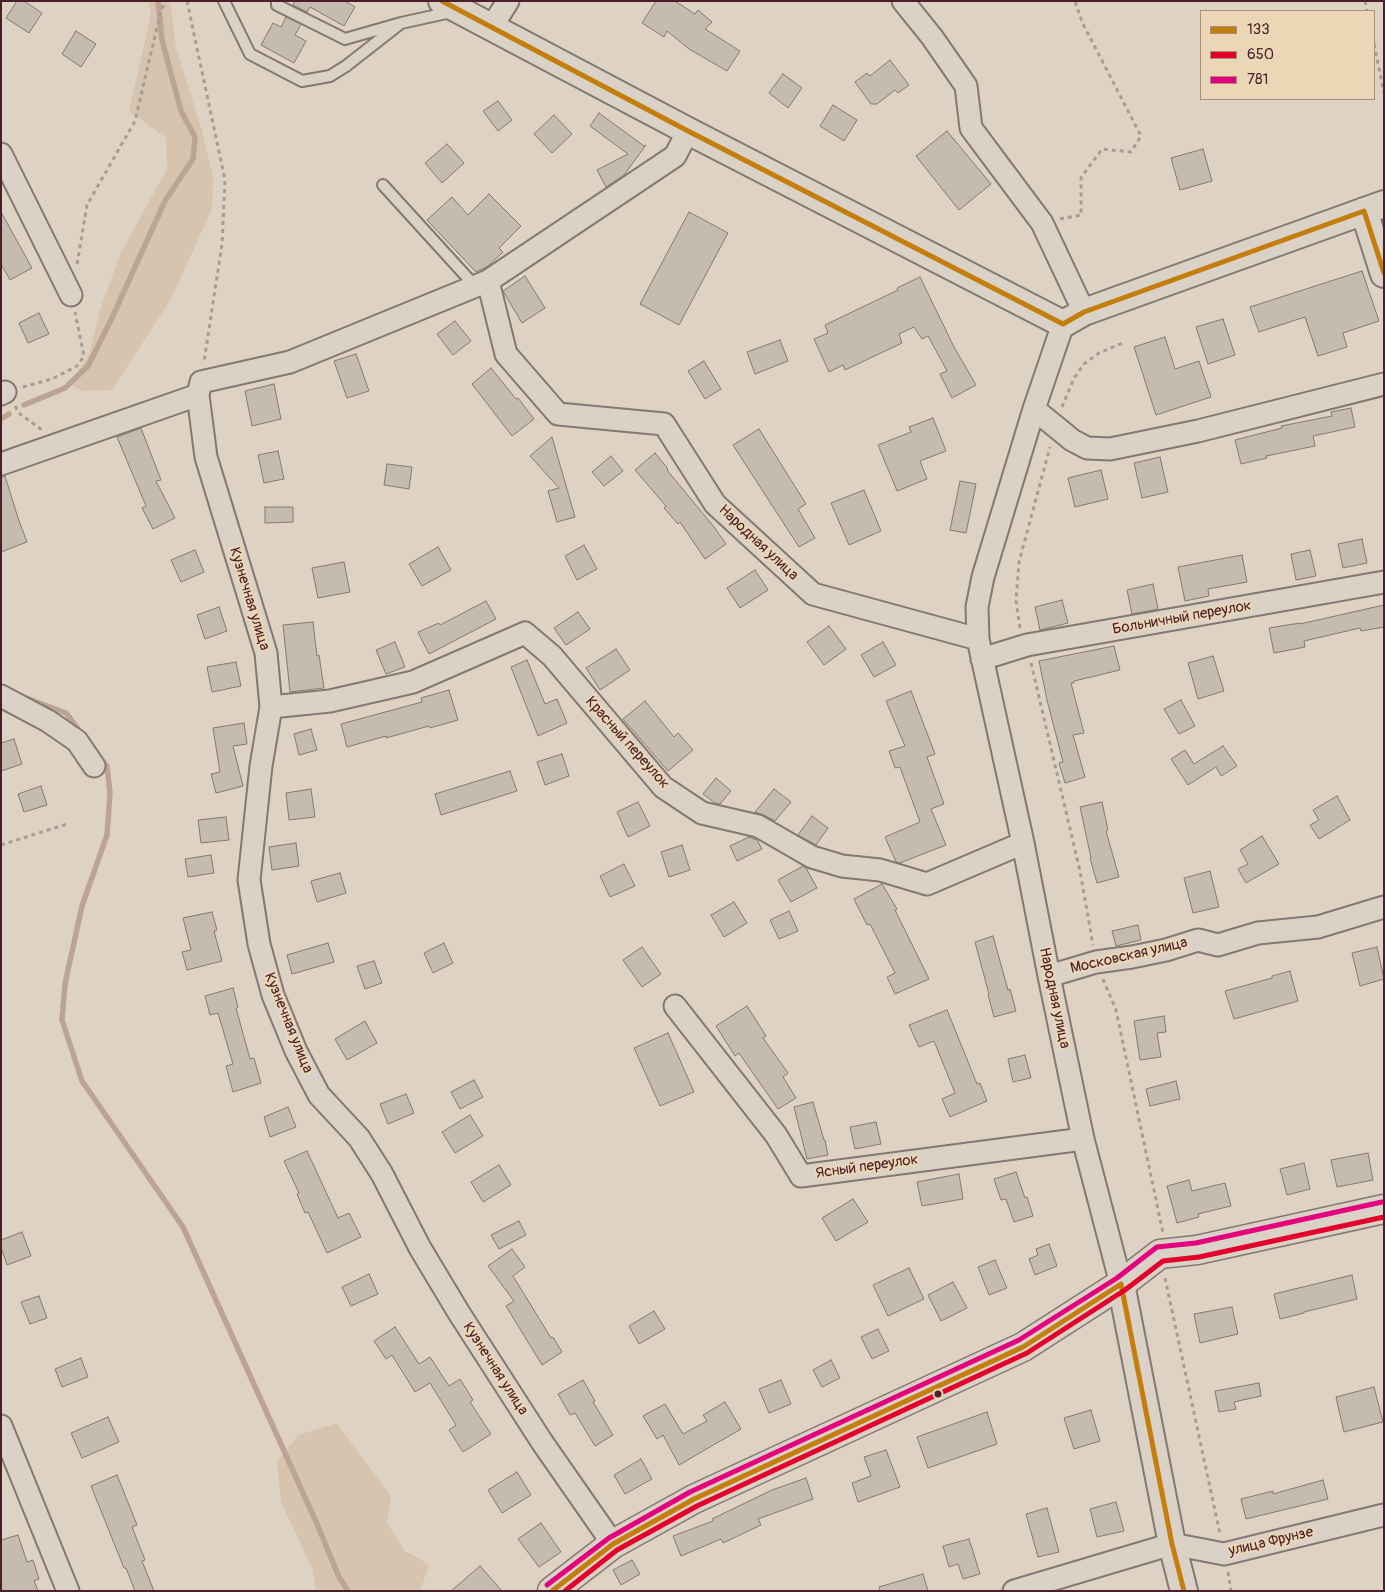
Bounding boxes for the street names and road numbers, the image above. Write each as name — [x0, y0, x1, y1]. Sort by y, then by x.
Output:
street label: Народная улица — [714, 501, 802, 585]
street label: Кузнечная улица — [225, 545, 273, 653]
street label: Больничный переулок — [1111, 597, 1253, 639]
street label: Красный переулок — [581, 693, 673, 793]
street label: Московская улица — [1069, 934, 1189, 978]
street label: Народная улица — [1035, 946, 1073, 1050]
street label: Кузнечная улица — [260, 970, 316, 1076]
street label: Ясный переулок — [815, 1151, 919, 1183]
street label: Кузнечная улица — [458, 1319, 532, 1419]
street label: улица Фрунзе — [1227, 1524, 1315, 1560]

